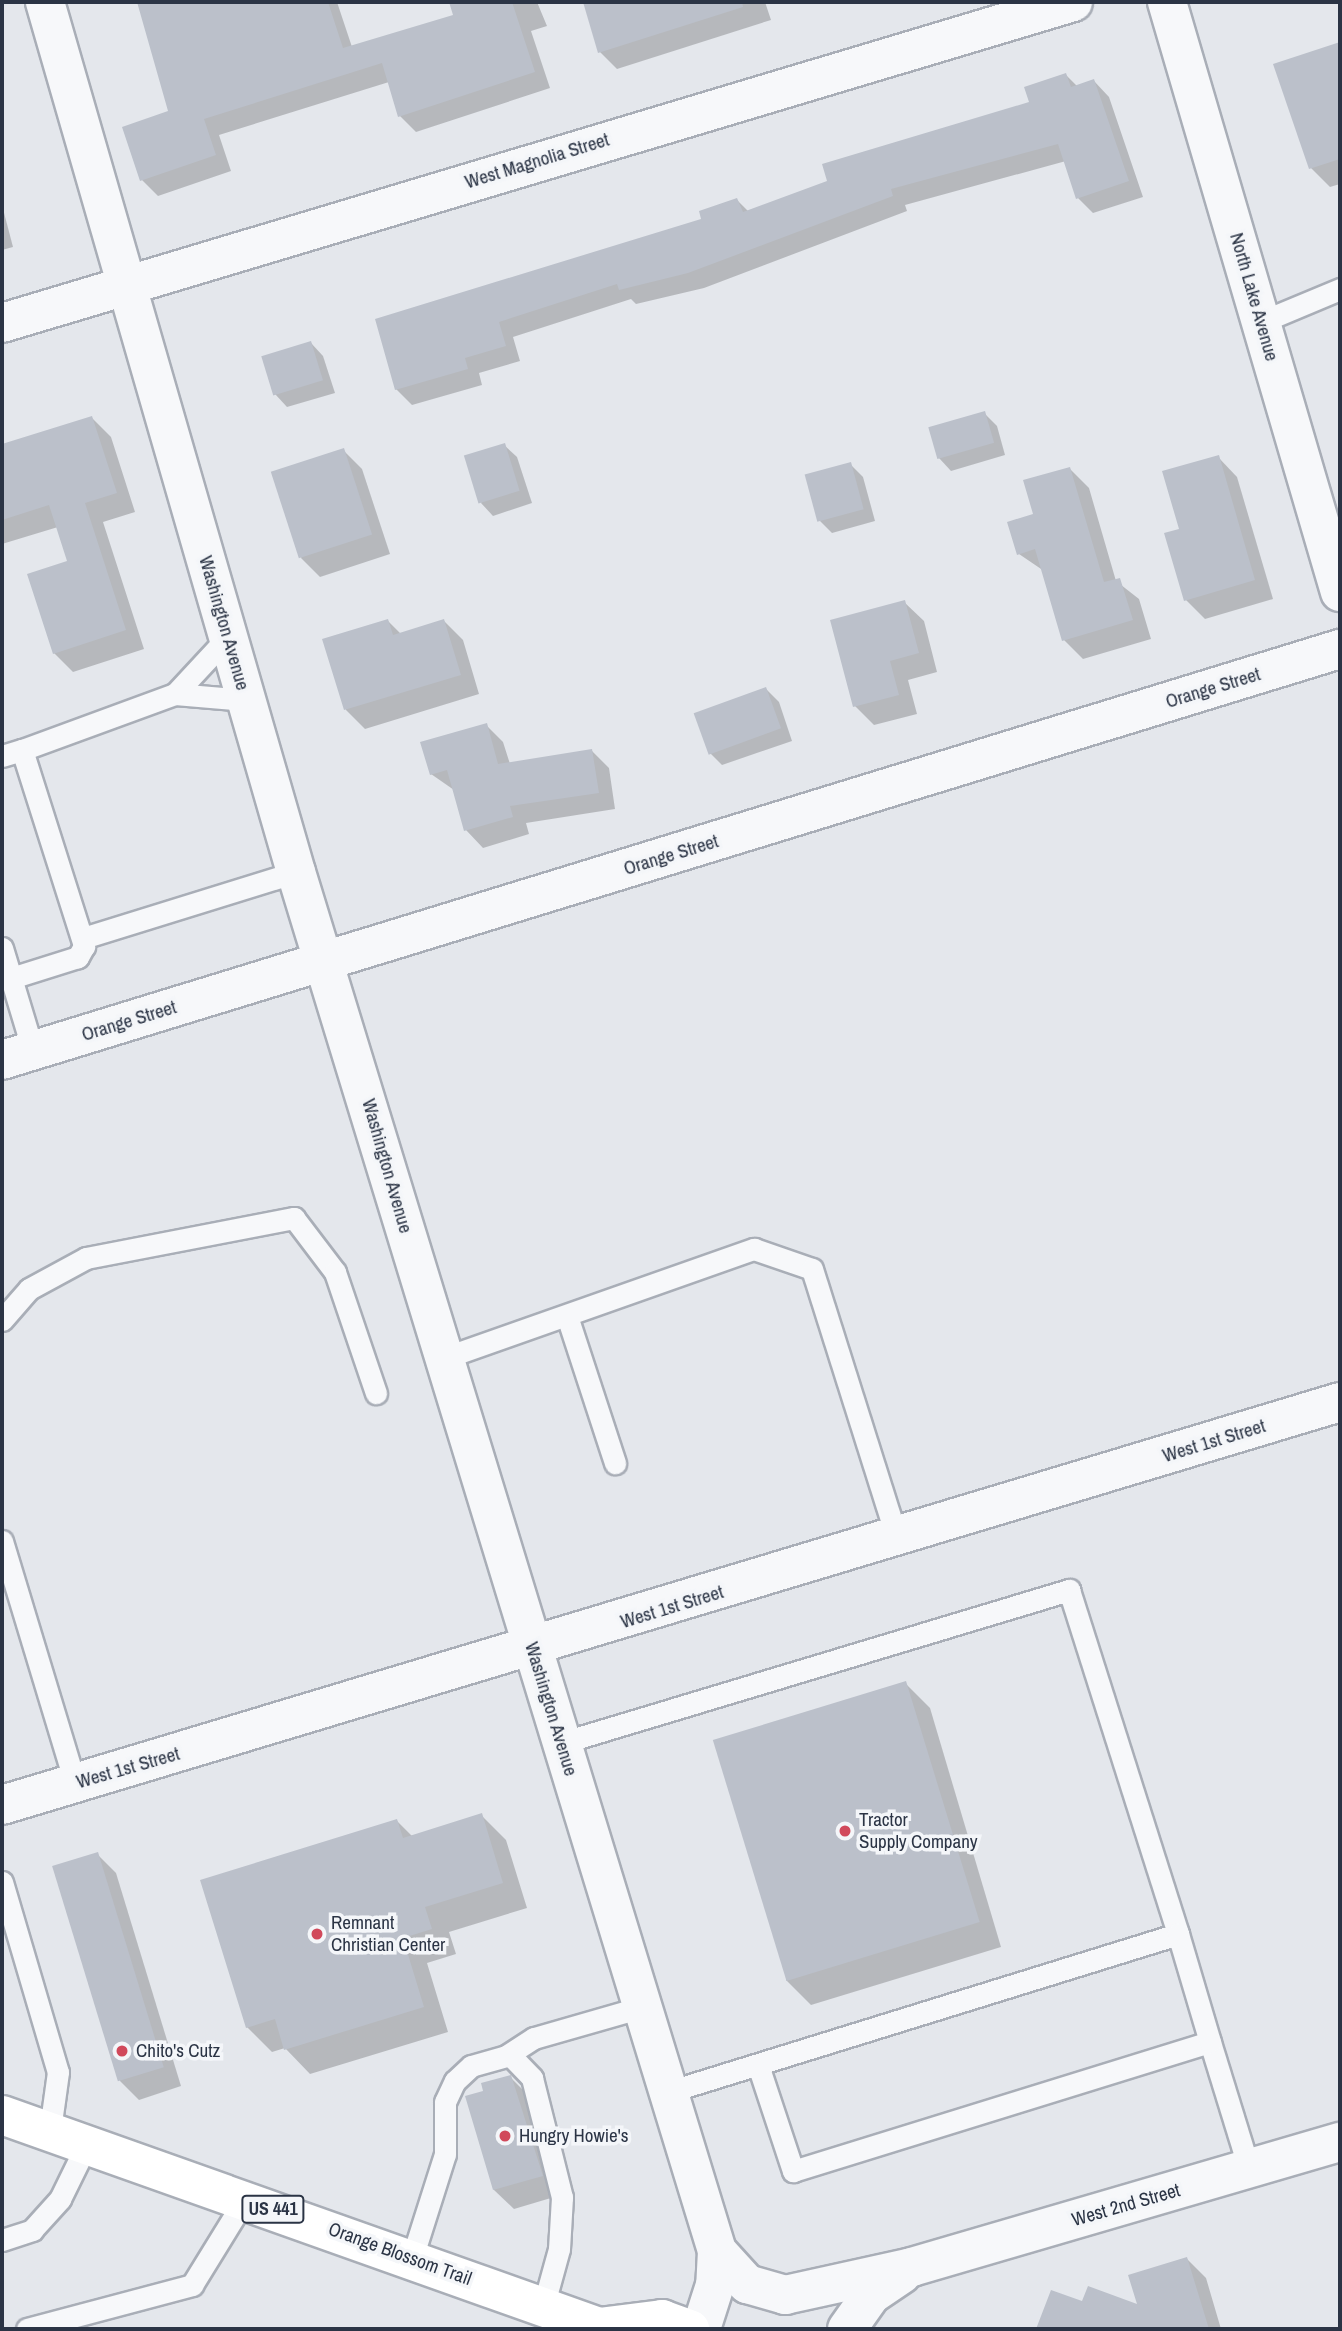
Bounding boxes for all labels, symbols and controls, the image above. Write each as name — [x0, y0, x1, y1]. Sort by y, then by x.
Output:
street label: West Magnolia Street — [462, 128, 612, 194]
street label: North Lake Avenue — [1225, 230, 1283, 364]
street label: Washington Avenue — [194, 553, 254, 693]
street label: Orange Street — [1163, 663, 1263, 713]
street label: Orange Street — [621, 830, 721, 880]
street label: Orange Street — [79, 996, 179, 1046]
street label: Washington Avenue — [357, 1096, 417, 1236]
street label: West 1st Street — [1160, 1415, 1268, 1467]
street label: West 1st Street — [618, 1581, 726, 1633]
street label: Washington Avenue — [520, 1639, 582, 1779]
street label: West 1st Street — [74, 1742, 182, 1794]
place label: Tractor Supply Company — [859, 1809, 978, 1853]
marker: Tractor Supply Company — [837, 1823, 853, 1839]
place label: Remnant Christian Center — [331, 1912, 445, 1956]
marker: Remnant Christian Center — [309, 1926, 325, 1942]
place label: Chito's Cutz — [136, 2040, 220, 2062]
marker: Chito's Cutz — [114, 2043, 130, 2059]
place label: Hungry Howie's — [519, 2125, 628, 2147]
marker: Hungry Howie's — [497, 2128, 513, 2144]
street label: West 2nd Street — [1069, 2179, 1183, 2231]
road number: US 441 — [240, 2194, 306, 2224]
street label: Orange Blossom Trail — [325, 2217, 475, 2291]

